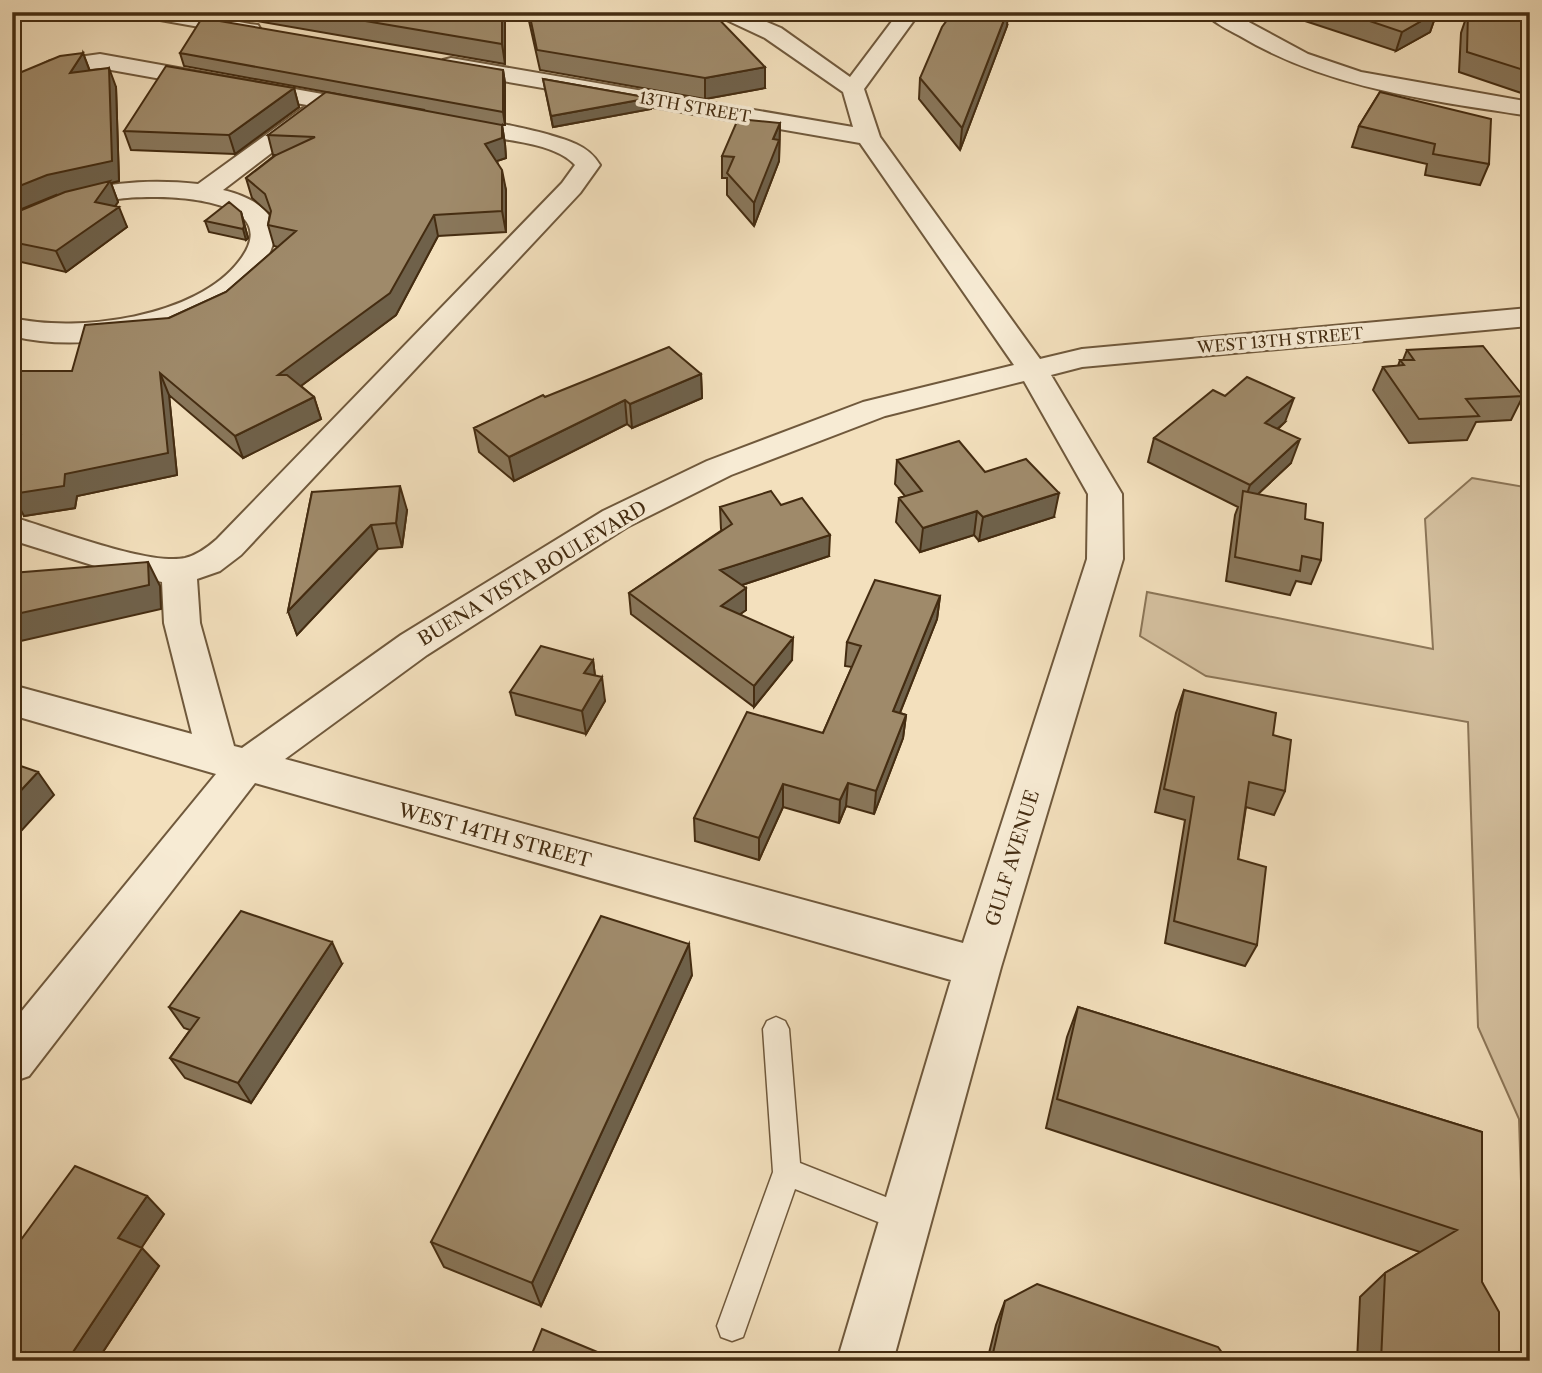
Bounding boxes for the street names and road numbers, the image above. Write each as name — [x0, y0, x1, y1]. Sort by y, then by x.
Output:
street label: 13TH STREET — [638, 87, 752, 127]
street label: WEST 13TH STREET — [1195, 323, 1364, 357]
street label: BUENA VISTA BOULEVARD — [414, 496, 651, 651]
street label: GULF AVENUE — [981, 787, 1044, 929]
street label: WEST 14TH STREET — [395, 798, 594, 872]

